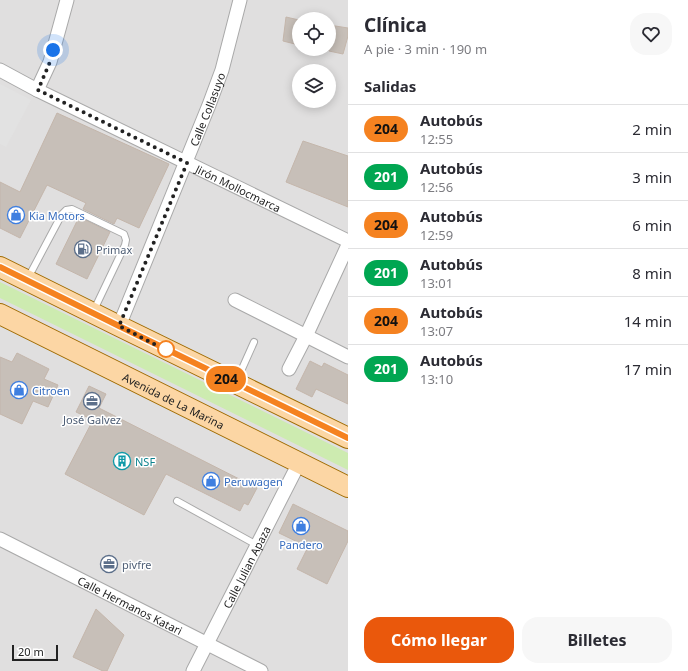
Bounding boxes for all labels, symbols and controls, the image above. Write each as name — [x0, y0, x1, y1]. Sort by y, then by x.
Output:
map controls — [292, 12, 336, 108]
button: locate — [292, 12, 336, 56]
text: Clínica — [364, 12, 427, 38]
button: heart — [630, 13, 672, 55]
your location — [43, 40, 63, 60]
text: A pie · 3 min · 190 m — [364, 40, 487, 58]
button: layers — [292, 64, 336, 108]
street label: Calle Collasuyo — [186, 70, 228, 148]
text: Salidas — [364, 76, 416, 96]
text: Autobús — [420, 110, 483, 130]
text: 204 — [374, 119, 398, 138]
text: 2 min — [632, 119, 672, 139]
text: 12:55 — [420, 130, 453, 148]
text: Autobús — [420, 158, 483, 178]
street label: Jirón Mollocmarca — [192, 160, 284, 215]
text: 201 — [374, 167, 398, 186]
text: 3 min — [632, 167, 672, 187]
text: 12:56 — [420, 178, 453, 196]
shop icon: Kia Motors — [6, 205, 26, 225]
text: Autobús — [420, 206, 483, 226]
place label: Kia Motors — [29, 208, 85, 223]
text: 204 — [374, 215, 398, 234]
text: 6 min — [632, 215, 672, 235]
text: 12:59 — [420, 226, 453, 244]
fuel station icon: Primax — [73, 239, 93, 259]
place label: Primax — [96, 242, 132, 257]
text: Autobús — [420, 254, 483, 274]
text: 201 — [374, 263, 398, 282]
text: 8 min — [632, 263, 672, 283]
text: 13:01 — [420, 274, 453, 292]
text: Autobús — [420, 302, 483, 322]
text: 204 — [374, 311, 398, 330]
text: 14 min — [624, 311, 672, 331]
text: 13:07 — [420, 322, 453, 340]
unlabelled marker — [157, 340, 175, 358]
text: Autobús — [420, 350, 483, 370]
text: 201 — [374, 359, 398, 378]
text: 17 min — [624, 359, 672, 379]
line badge: 204 — [203, 366, 249, 392]
street label: Avenida de La Marina — [120, 369, 227, 432]
text: 204 — [214, 369, 238, 388]
text: 13:10 — [420, 370, 453, 388]
shop icon: Citroen — [9, 380, 29, 400]
place label: Citroen — [32, 383, 70, 398]
office icon: José Galvez — [82, 391, 102, 411]
place label: José Galvez — [62, 412, 121, 427]
building icon: NSF — [112, 451, 132, 471]
place label: NSF — [135, 454, 155, 469]
shop icon: Peruwagen — [201, 471, 221, 491]
place label: Peruwagen — [224, 474, 283, 489]
shop icon: Pandero — [291, 516, 311, 536]
street label: Calle Julian Apaza — [219, 523, 273, 611]
place label: Pandero — [279, 537, 323, 552]
office icon: pivfre — [99, 554, 119, 574]
place label: pivfre — [122, 557, 152, 572]
street label: Calle Hermanos Katari — [75, 572, 185, 638]
button: Cómo llegar — [364, 617, 514, 663]
button: Billetes — [522, 617, 672, 663]
scale bar — [12, 643, 58, 662]
text: 20 m — [18, 644, 44, 659]

